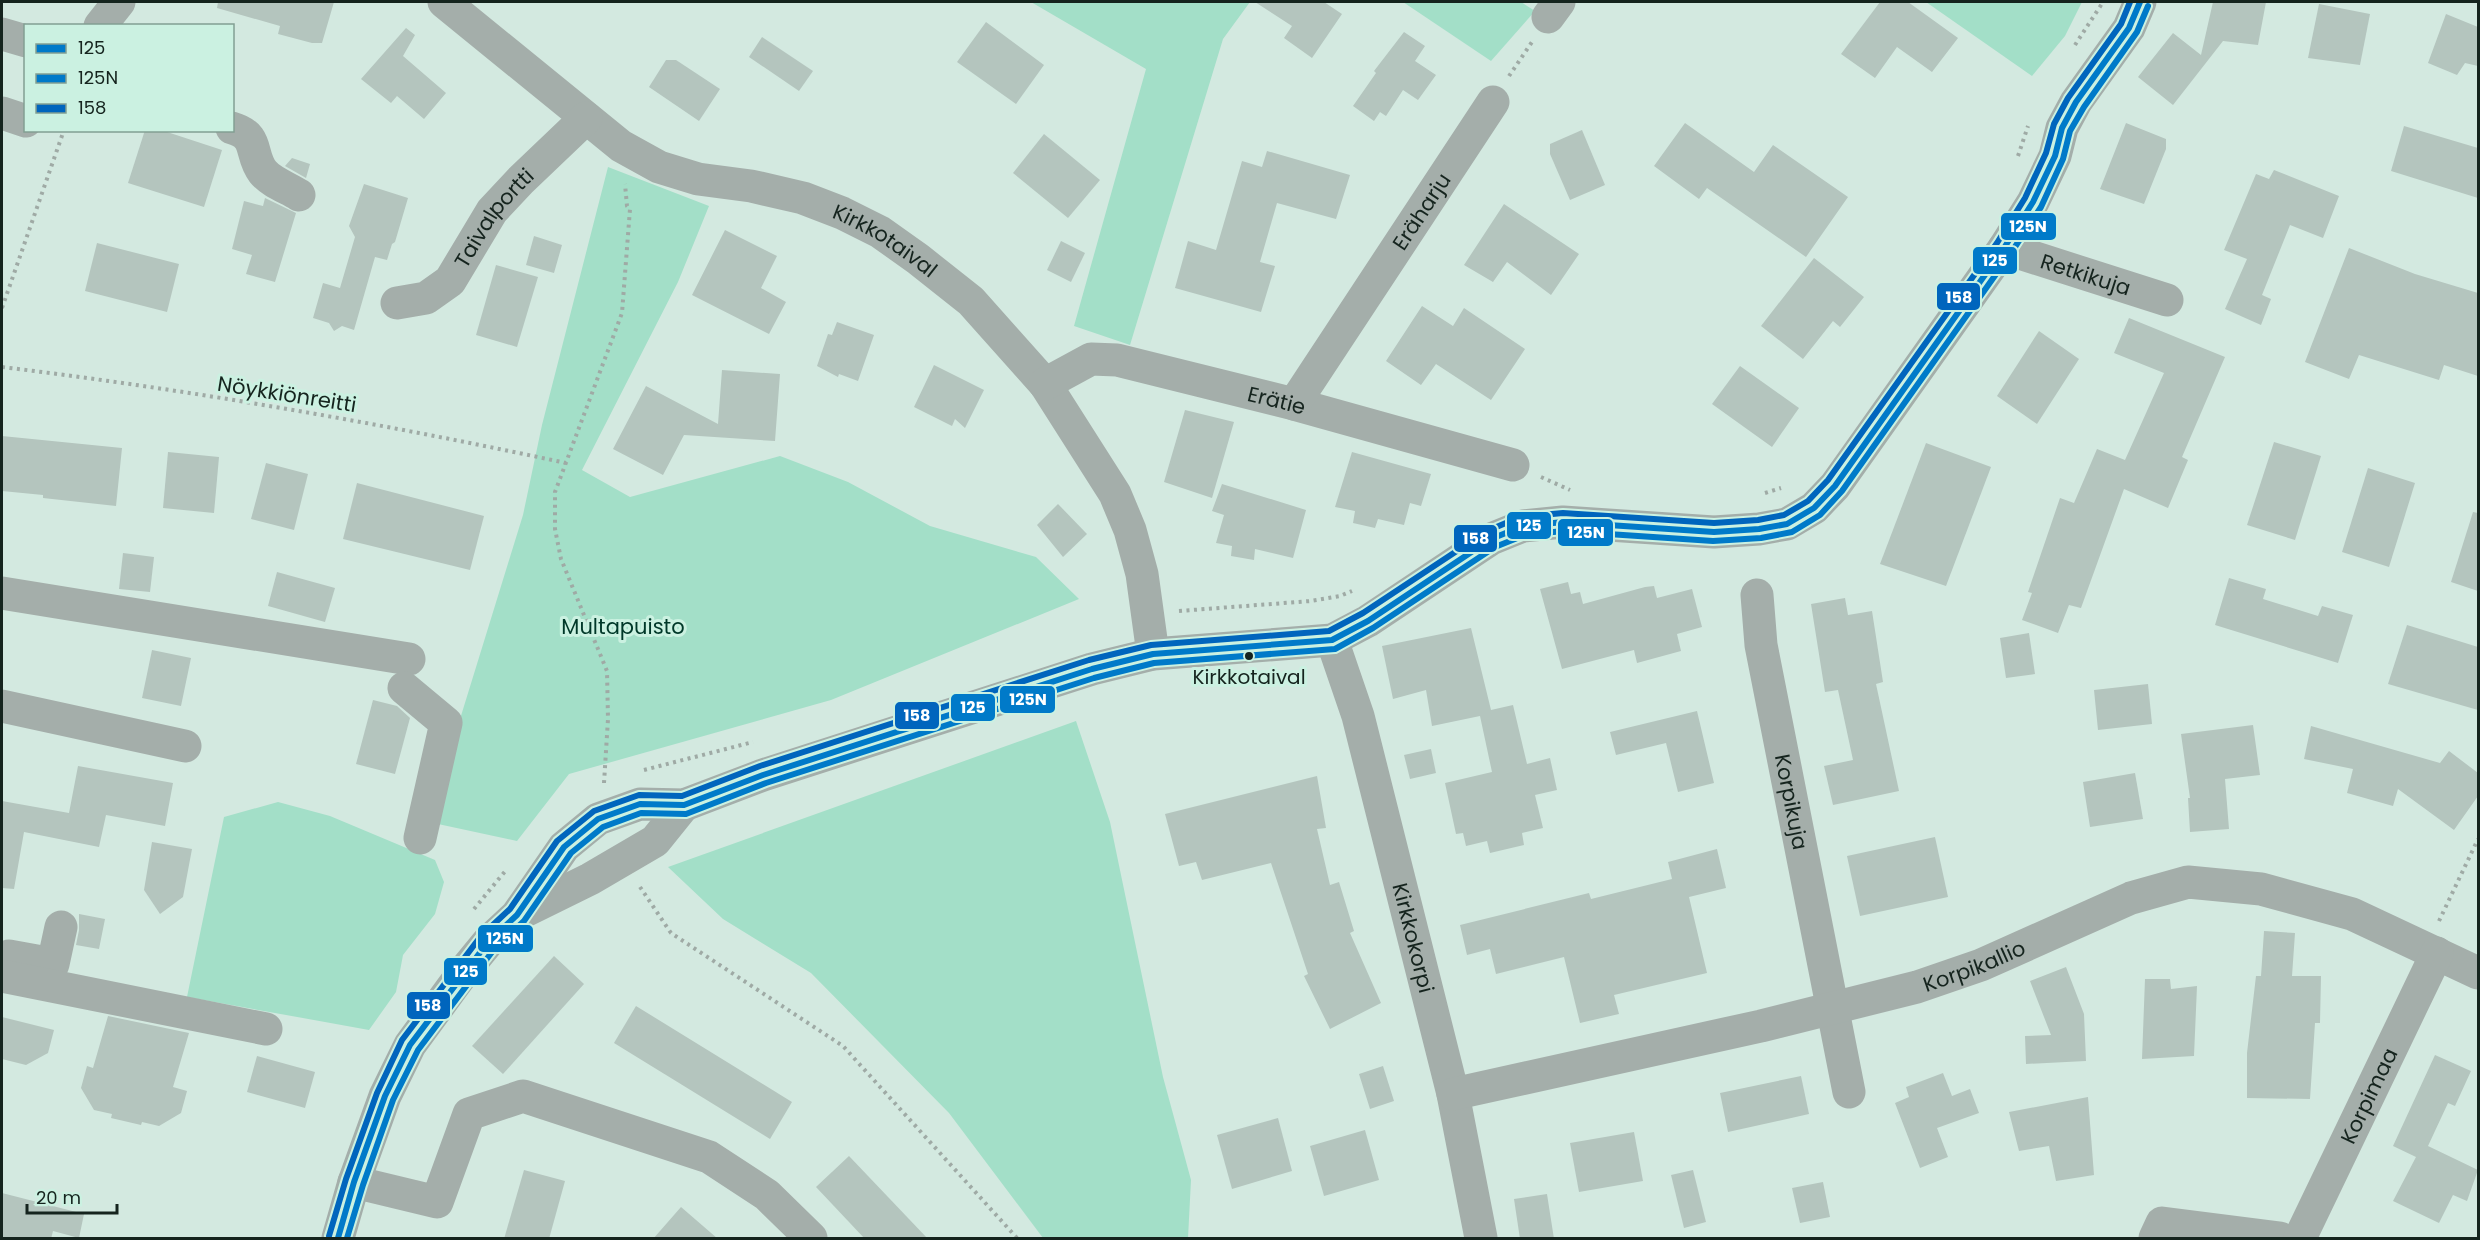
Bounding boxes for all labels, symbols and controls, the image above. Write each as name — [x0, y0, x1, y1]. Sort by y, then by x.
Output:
legend — [24, 24, 234, 132]
text: 125 — [78, 35, 105, 60]
text: 125N — [78, 65, 118, 90]
text: 158 — [78, 95, 106, 120]
street label: Taivalportti — [447, 161, 540, 273]
street label: Eräharju — [1385, 167, 1457, 255]
street label: Kirkkotaival — [829, 196, 944, 284]
line badge: 125N — [2000, 212, 2057, 241]
text: 125N — [2009, 215, 2047, 238]
line badge: 125 — [1972, 246, 2018, 275]
street label: Retkikuja — [2037, 246, 2135, 302]
text: 125 — [1982, 249, 2008, 272]
line badge: 158 — [1936, 282, 1981, 311]
text: 158 — [1946, 286, 1972, 309]
street label: Nöykkiönreitti — [216, 369, 358, 419]
street label: Erätie — [1245, 379, 1309, 421]
line badge: 125 — [1506, 511, 1552, 540]
text: 125 — [1516, 514, 1542, 537]
line badge: 125N — [1557, 518, 1614, 547]
text: 125N — [1567, 521, 1605, 544]
line badge: 158 — [1453, 524, 1498, 553]
text: 158 — [1463, 527, 1489, 550]
park label: Multapuisto — [561, 612, 685, 641]
marker: Kirkkotaival — [1243, 650, 1255, 662]
place label: Kirkkotaival — [1192, 663, 1306, 691]
line badge: 125N — [999, 685, 1056, 714]
text: 125N — [1009, 688, 1047, 711]
line badge: 125 — [950, 693, 996, 722]
text: 125 — [960, 696, 986, 719]
line badge: 158 — [894, 701, 940, 730]
text: 158 — [904, 704, 930, 727]
street label: Korpikuja — [1768, 751, 1815, 852]
street label: Kirkkokorpi — [1386, 880, 1441, 996]
line badge: 125N — [477, 924, 534, 953]
text: 125N — [486, 927, 524, 950]
street label: Korpikallio — [1919, 933, 2030, 998]
line badge: 125 — [443, 957, 488, 986]
text: 125 — [453, 960, 479, 983]
line badge: 158 — [406, 991, 451, 1020]
text: 158 — [415, 994, 441, 1017]
street label: Korpimaa — [2333, 1043, 2404, 1148]
scale bar — [27, 1177, 117, 1215]
text: 20 m — [36, 1185, 81, 1210]

